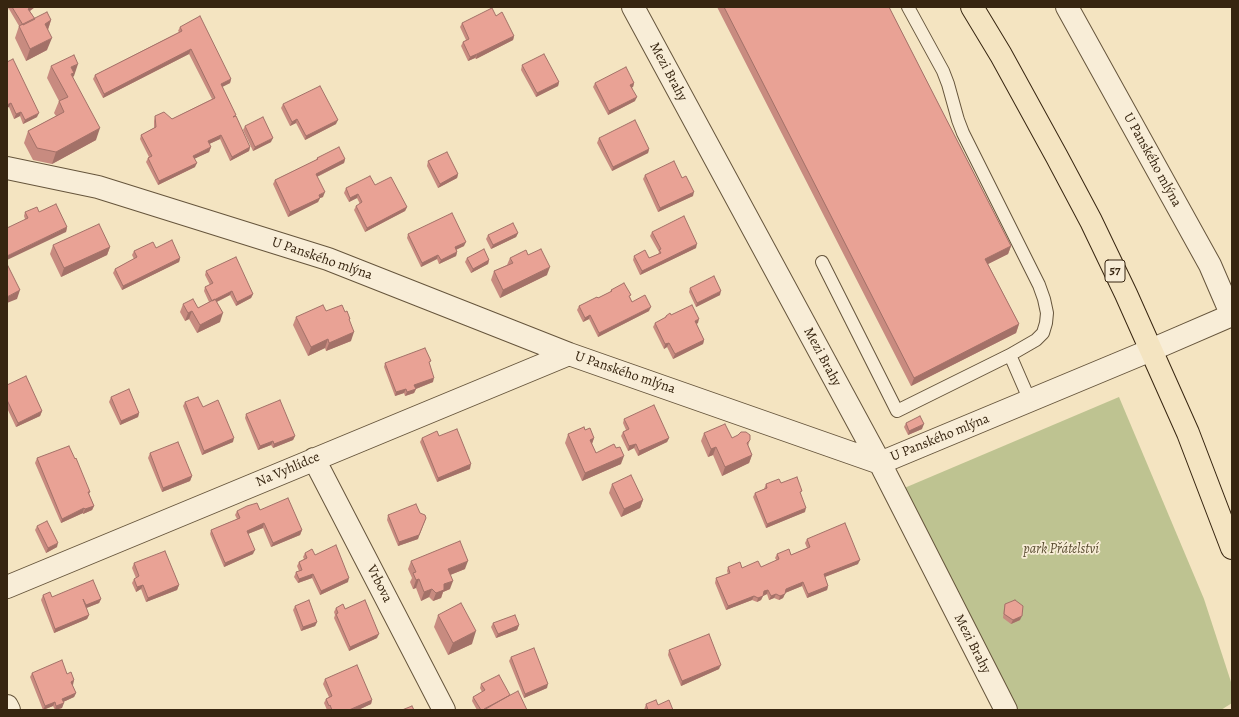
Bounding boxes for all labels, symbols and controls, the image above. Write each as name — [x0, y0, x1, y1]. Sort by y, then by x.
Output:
street label: Mezi Brahy — [645, 40, 691, 104]
street label: U Panského mlýna — [1119, 110, 1185, 210]
street label: U Panského mlýna — [270, 234, 374, 284]
road number: 57 — [1105, 260, 1125, 282]
street label: Mezi Brahy — [799, 325, 845, 389]
street label: U Panského mlýna — [573, 348, 677, 398]
street label: U Panského mlýna — [888, 411, 992, 465]
street label: Na Vyhlídce — [253, 449, 323, 491]
park label: park Přátelství — [1023, 542, 1099, 558]
street label: Vrbova — [362, 562, 396, 606]
street label: Mezi Brahy — [950, 611, 994, 677]

